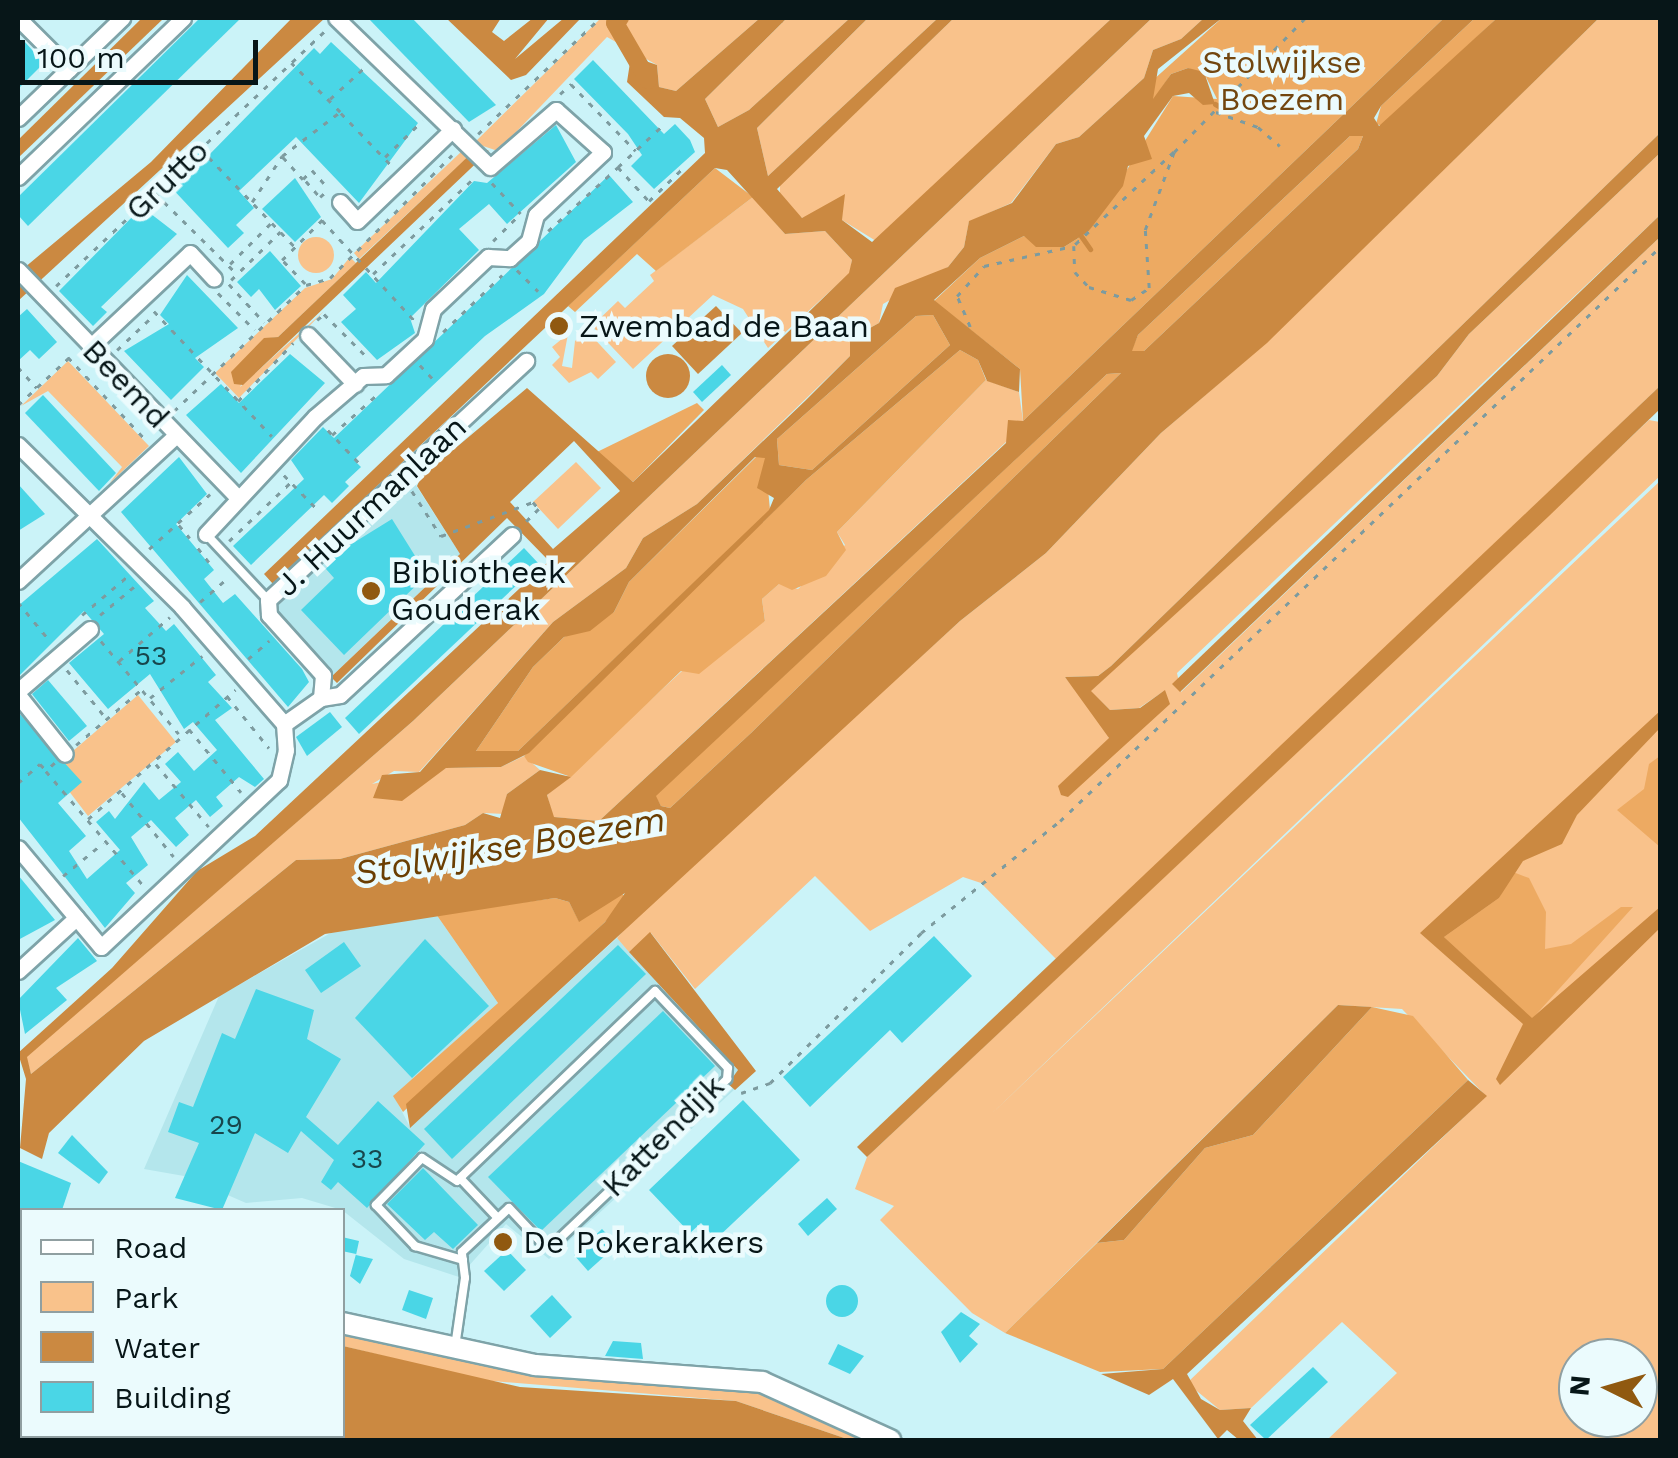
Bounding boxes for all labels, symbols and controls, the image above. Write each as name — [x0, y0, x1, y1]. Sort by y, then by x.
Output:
scale bar — [25, 20, 262, 82]
text: 100 m — [37, 40, 125, 75]
park label: Stolwijkse Boezem — [1202, 44, 1362, 119]
street label: Grutto — [118, 131, 216, 229]
place label: Zwembad de Baan — [579, 307, 869, 345]
marker: Zwembad de Baan — [548, 315, 570, 337]
street label: Beemd — [75, 332, 177, 436]
street label: J. Huurmanlaan — [268, 408, 474, 604]
place label: Bibliotheek Gouderak — [391, 554, 566, 629]
marker: Bibliotheek Gouderak — [360, 580, 382, 602]
house number: 53 — [135, 639, 167, 673]
water label: Stolwijkse Boezem — [351, 798, 669, 894]
street label: Kattendijk — [594, 1067, 732, 1205]
house number: 29 — [209, 1108, 243, 1142]
house number: 33 — [351, 1142, 383, 1176]
legend — [20, 1208, 345, 1438]
place label: De Pokerakkers — [523, 1223, 764, 1261]
text: Road — [114, 1230, 187, 1265]
marker: De Pokerakkers — [492, 1231, 514, 1253]
text: Park — [114, 1280, 179, 1315]
text: Water — [114, 1330, 200, 1365]
north arrow — [1558, 1338, 1658, 1438]
text: N — [1562, 1374, 1597, 1397]
text: Building — [114, 1380, 231, 1415]

